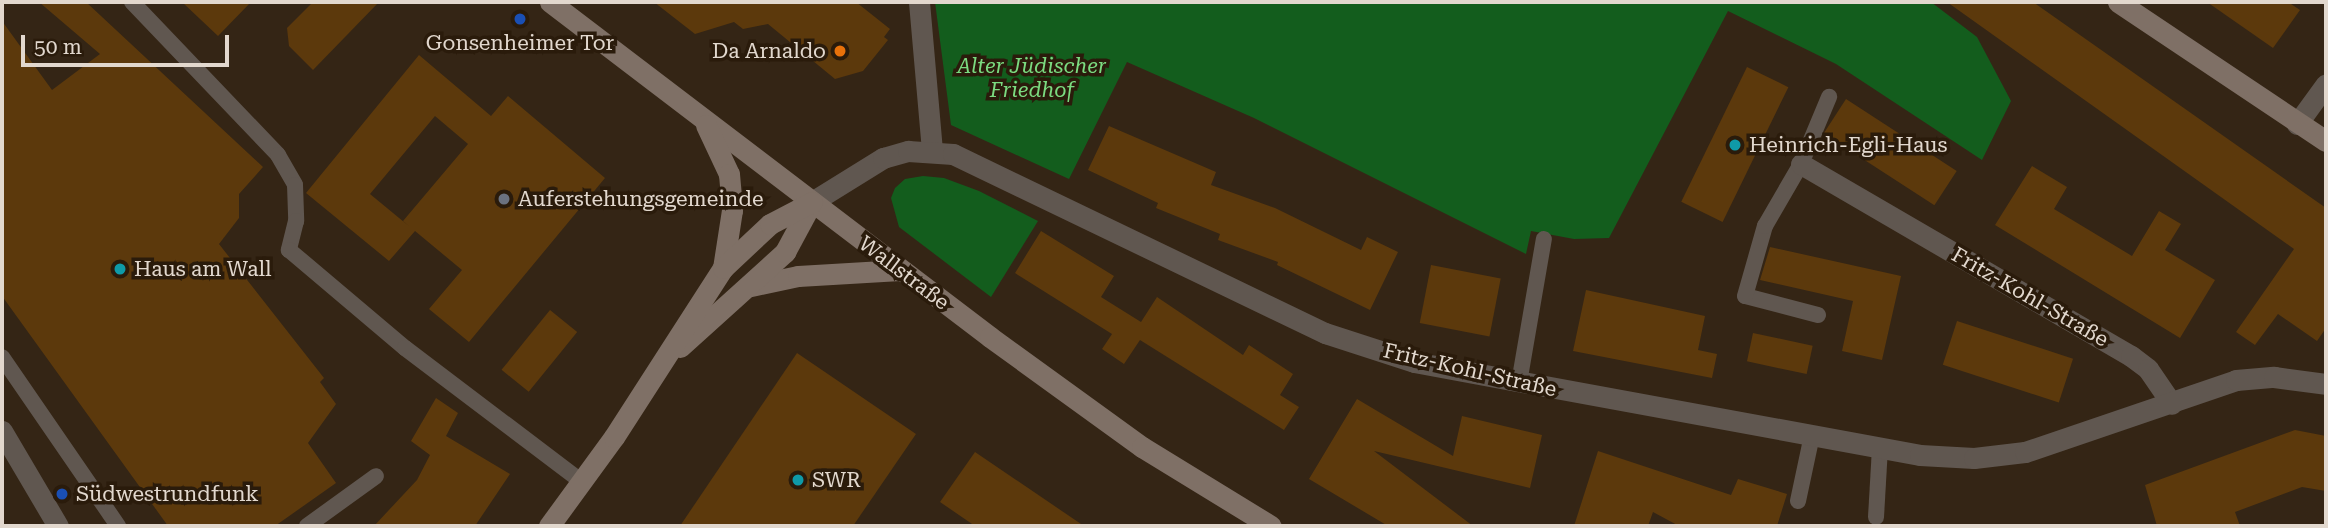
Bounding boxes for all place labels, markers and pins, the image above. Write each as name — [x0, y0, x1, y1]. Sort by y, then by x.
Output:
marker: Gonsenheimer Tor — [512, 11, 528, 27]
place label: Gonsenheimer Tor — [426, 30, 614, 56]
place label: Da Arnaldo — [712, 38, 826, 64]
marker: Da Arnaldo — [832, 43, 848, 59]
place label: Heinrich-Egli-Haus — [1749, 132, 1947, 158]
marker: Heinrich-Egli-Haus — [1727, 137, 1743, 153]
place label: Auferstehungsgemeinde — [518, 186, 763, 212]
marker: Auferstehungsgemeinde — [496, 191, 512, 207]
place label: Haus am Wall — [134, 256, 272, 282]
marker: Haus am Wall — [112, 261, 128, 277]
place label: SWR — [812, 467, 861, 493]
marker: SWR — [790, 472, 806, 488]
place label: Südwestrundfunk — [76, 481, 259, 507]
marker: Südwestrundfunk — [54, 486, 70, 502]

